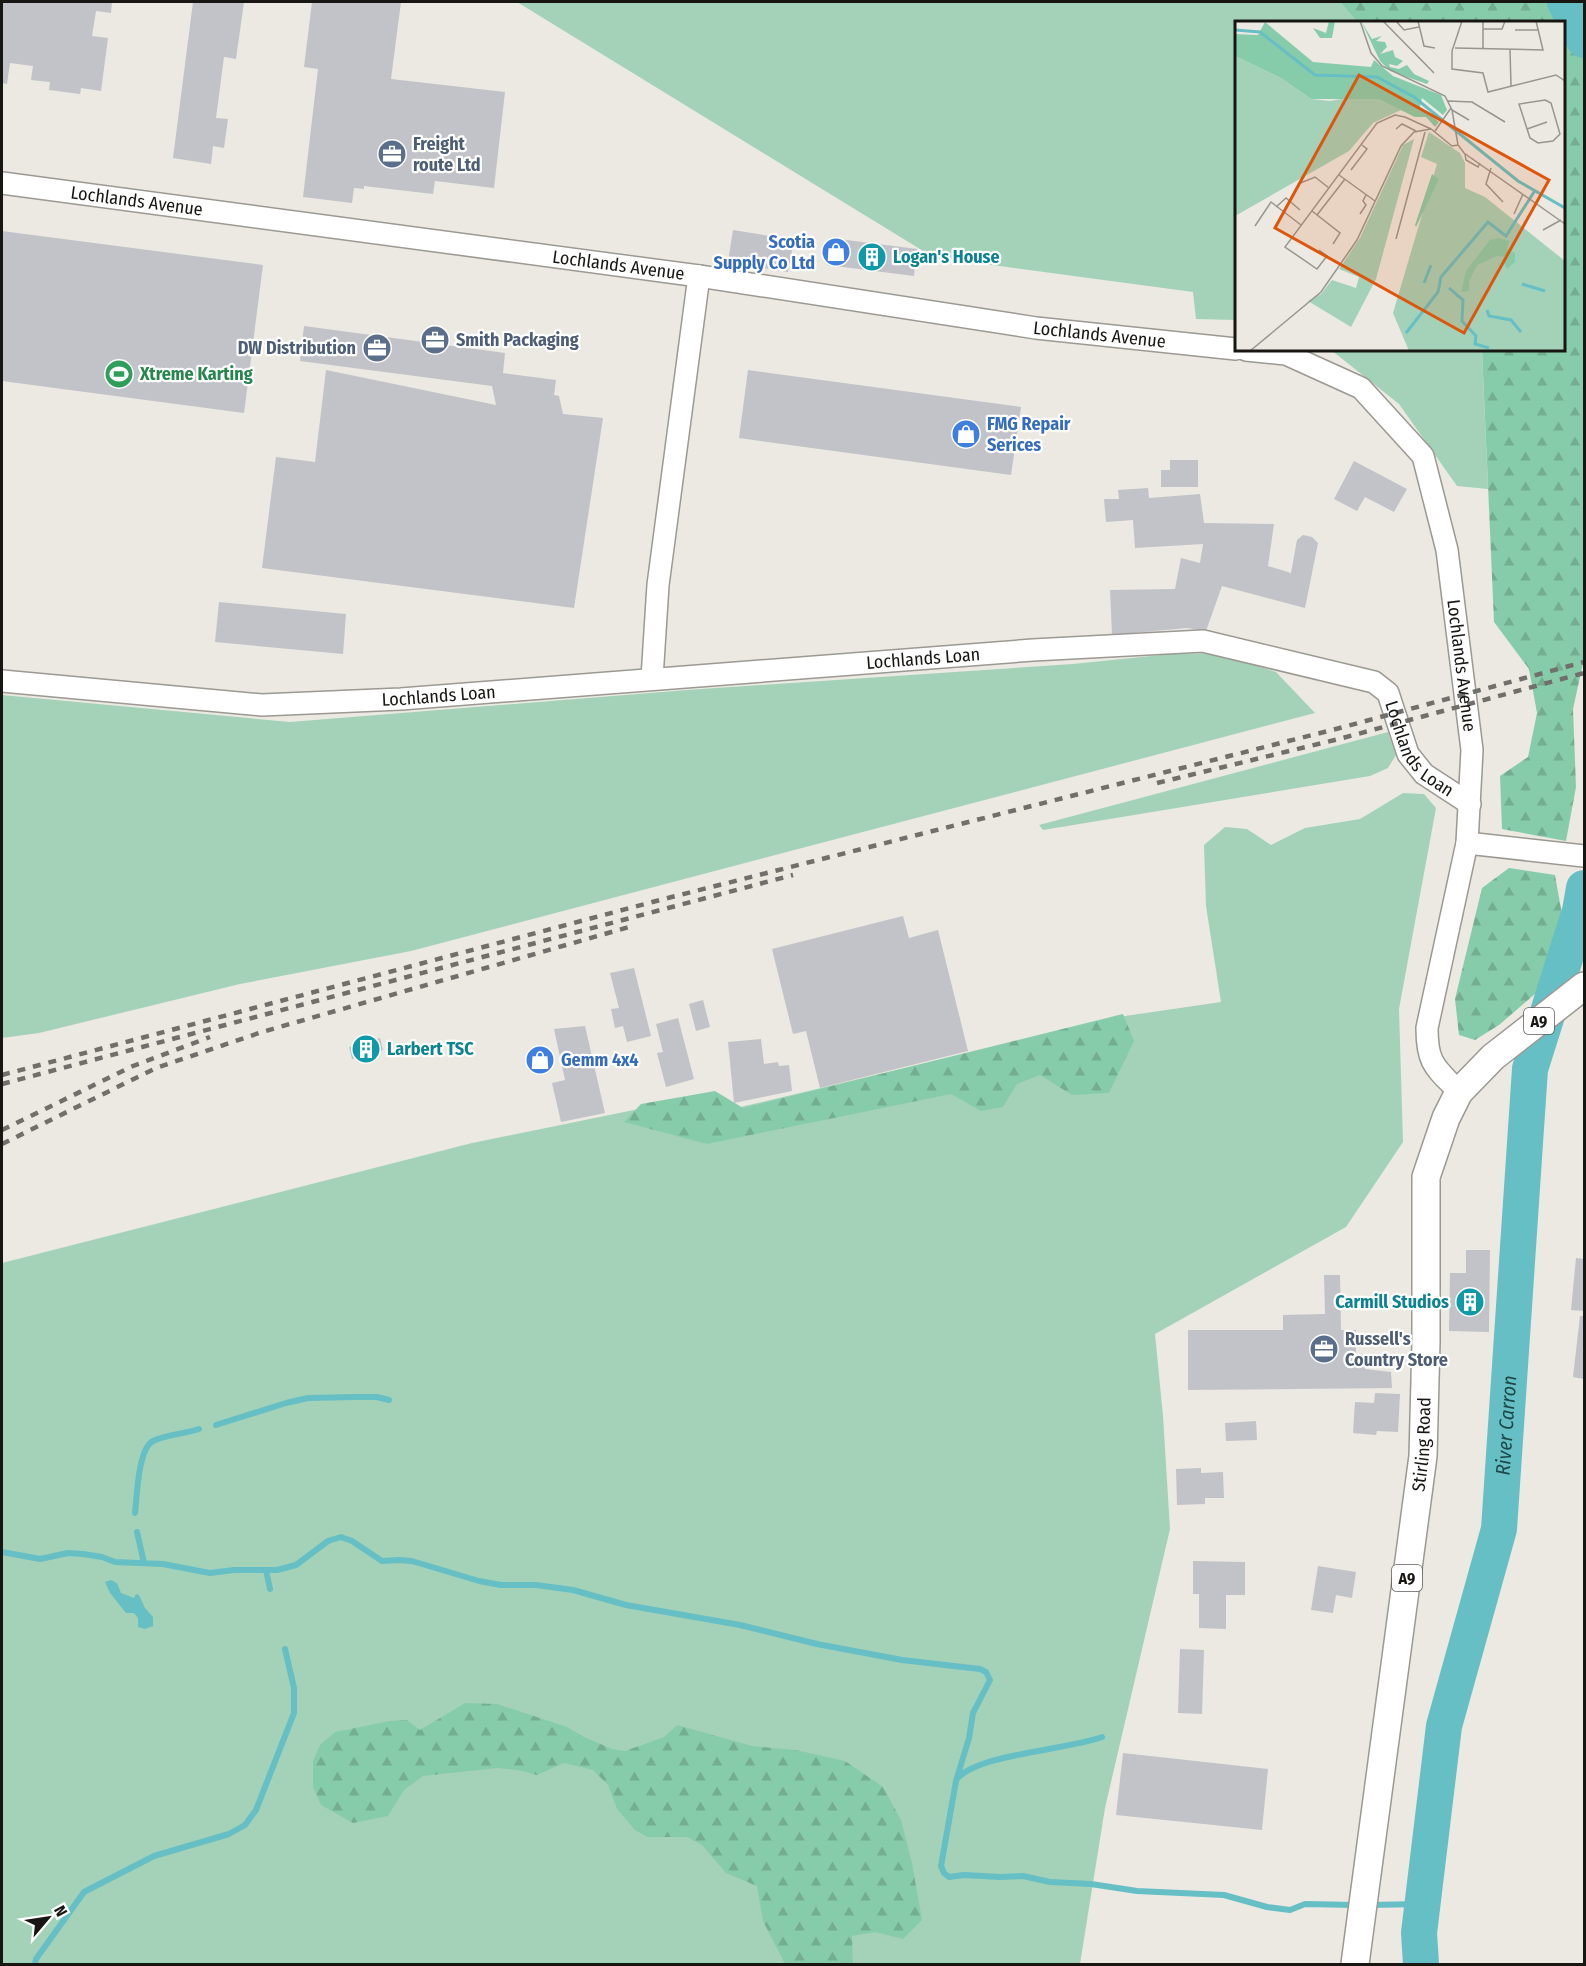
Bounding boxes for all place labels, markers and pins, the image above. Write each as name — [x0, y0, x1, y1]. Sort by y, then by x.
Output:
place label: Freight route Ltd — [413, 133, 481, 176]
office icon: Freight route Ltd — [376, 138, 408, 170]
place label: Scotia Supply Co Ltd — [714, 231, 815, 274]
shop icon: Scotia Supply Co Ltd — [820, 236, 852, 268]
building icon: Logan's House — [856, 241, 888, 273]
place label: Logan's House — [893, 246, 1000, 268]
office icon: Smith Packaging — [419, 324, 451, 356]
place label: Smith Packaging — [456, 329, 579, 351]
office icon: DW Distribution — [361, 332, 393, 364]
place label: DW Distribution — [238, 337, 356, 359]
sports icon: Xtreme Karting — [103, 358, 135, 390]
place label: Xtreme Karting — [139, 363, 253, 385]
place label: FMG Repair Serices — [987, 413, 1071, 456]
shop icon: FMG Repair Serices — [950, 418, 982, 450]
building icon: Larbert TSC — [350, 1033, 382, 1065]
place label: Larbert TSC — [387, 1038, 474, 1060]
shop icon: Gemm 4x4 — [524, 1044, 556, 1076]
place label: Gemm 4x4 — [561, 1049, 638, 1071]
building icon: Carmill Studios — [1454, 1286, 1486, 1318]
place label: Carmill Studios — [1335, 1291, 1449, 1313]
place label: Russell's Country Store — [1345, 1328, 1448, 1371]
office icon: Russell's Country Store — [1308, 1333, 1340, 1365]

